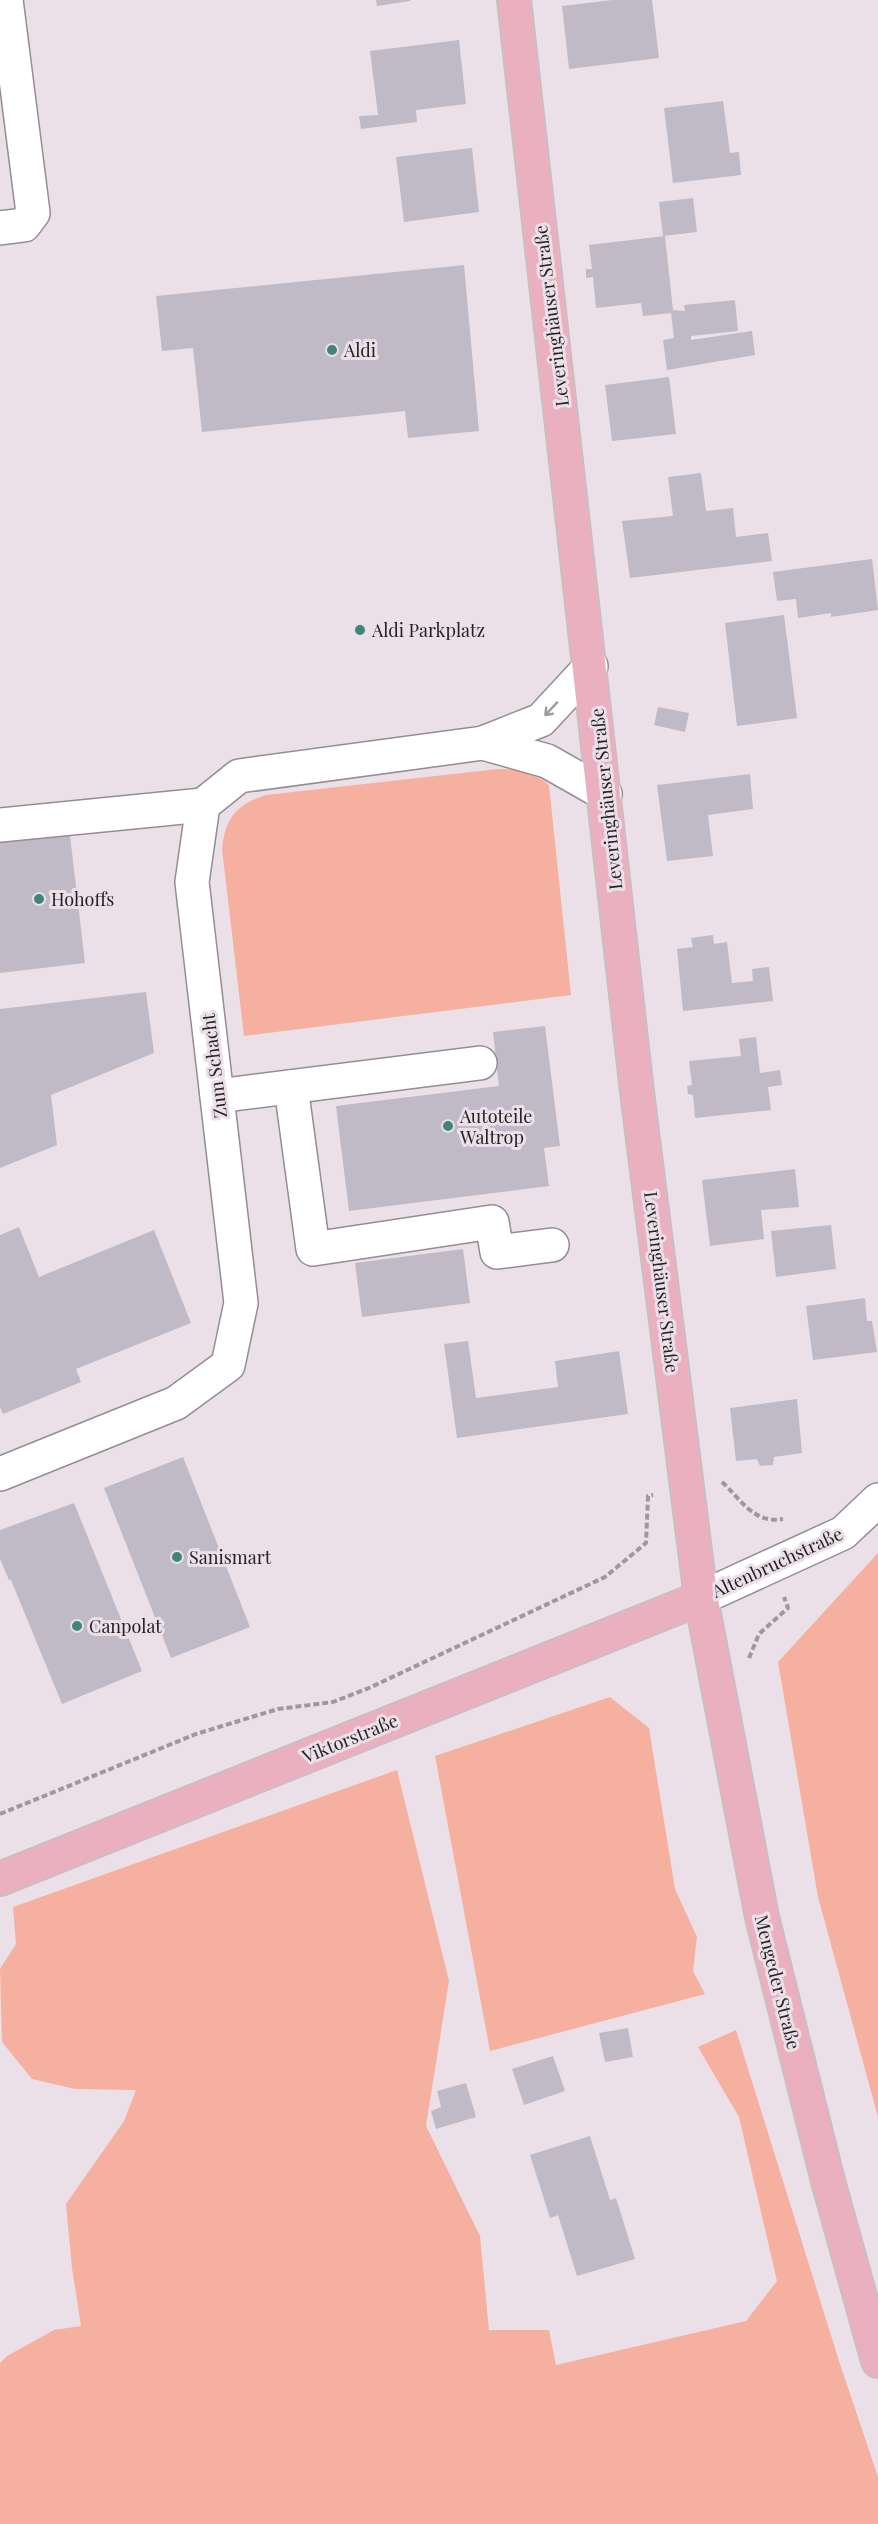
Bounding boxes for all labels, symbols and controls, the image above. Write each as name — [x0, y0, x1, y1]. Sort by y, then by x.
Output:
street label: Leveringhäuser Straße — [528, 224, 574, 408]
place label: Aldi — [343, 338, 376, 362]
marker: Aldi — [325, 343, 339, 357]
place label: Aldi Parkplatz — [371, 618, 485, 642]
marker: Aldi Parkplatz — [353, 623, 367, 637]
one-way arrow — [544, 701, 558, 716]
street label: Leveringhäuser Straße — [585, 707, 627, 891]
place label: Hohoffs — [51, 887, 114, 911]
marker: Hohoffs — [32, 892, 46, 906]
street label: Zum Schacht — [196, 1012, 232, 1120]
place label: Autoteile Waltrop — [459, 1104, 532, 1149]
marker: Autoteile Waltrop — [441, 1119, 455, 1133]
street label: Leveringhäuser Straße — [639, 1190, 685, 1374]
street label: Altenbruchstraße — [707, 1521, 846, 1603]
place label: Sanismart — [189, 1545, 272, 1569]
marker: Sanismart — [170, 1550, 184, 1564]
place label: Canpolat — [89, 1614, 162, 1638]
marker: Canpolat — [70, 1619, 84, 1633]
street label: Viktorstraße — [298, 1708, 401, 1768]
street label: Mengeder Straße — [750, 1912, 806, 2052]

